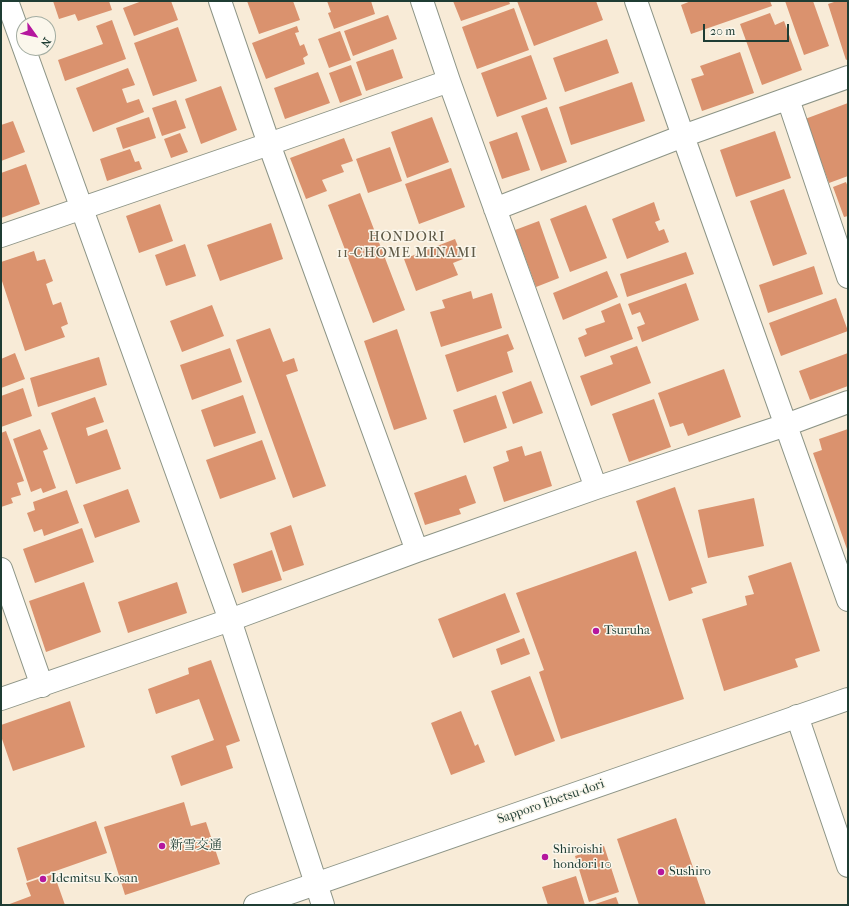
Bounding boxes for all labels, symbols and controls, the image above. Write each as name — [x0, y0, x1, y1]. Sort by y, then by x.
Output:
north arrow — [16, 16, 56, 56]
scale bar — [705, 16, 791, 42]
text: 20 m — [710, 24, 735, 38]
text: N — [38, 35, 53, 49]
district label: HONDORI 11-CHOME MINAMI — [337, 230, 477, 262]
place label: Tsuruha — [604, 623, 650, 639]
marker: Tsuruha — [591, 626, 601, 636]
street label: Sapporo Ebetsu-dori — [495, 776, 607, 828]
place label: 新雪交通 — [170, 838, 222, 854]
marker: 新雪交通 — [157, 841, 167, 851]
place label: Shiroishi hondori 10 — [553, 842, 612, 873]
marker: Shiroishi hondori 10 — [540, 852, 550, 862]
place label: Sushiro — [669, 864, 711, 880]
marker: Sushiro — [656, 867, 666, 877]
place label: Idemitsu Kosan — [51, 871, 138, 887]
marker: Idemitsu Kosan — [38, 874, 48, 884]

